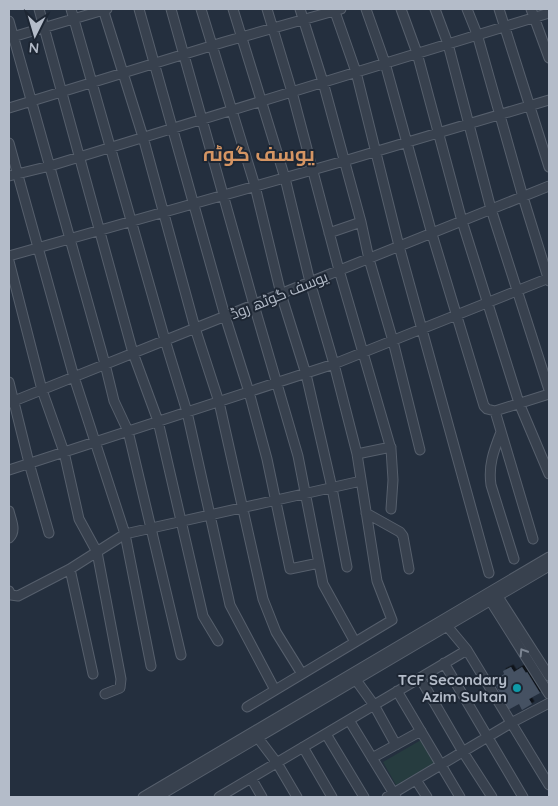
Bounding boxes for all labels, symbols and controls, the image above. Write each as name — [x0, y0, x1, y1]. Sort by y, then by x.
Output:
north arrow — [10, 10, 60, 60]
text: N — [28, 39, 40, 57]
district label: یوسف گوٹہ — [203, 141, 315, 166]
street label: یوسف گوٹھ روڈ — [227, 267, 331, 323]
one-way arrow — [520, 649, 530, 658]
place label: TCF Secondary Azim Sultan — [398, 670, 507, 706]
marker: TCF Secondary Azim Sultan — [511, 682, 523, 694]

